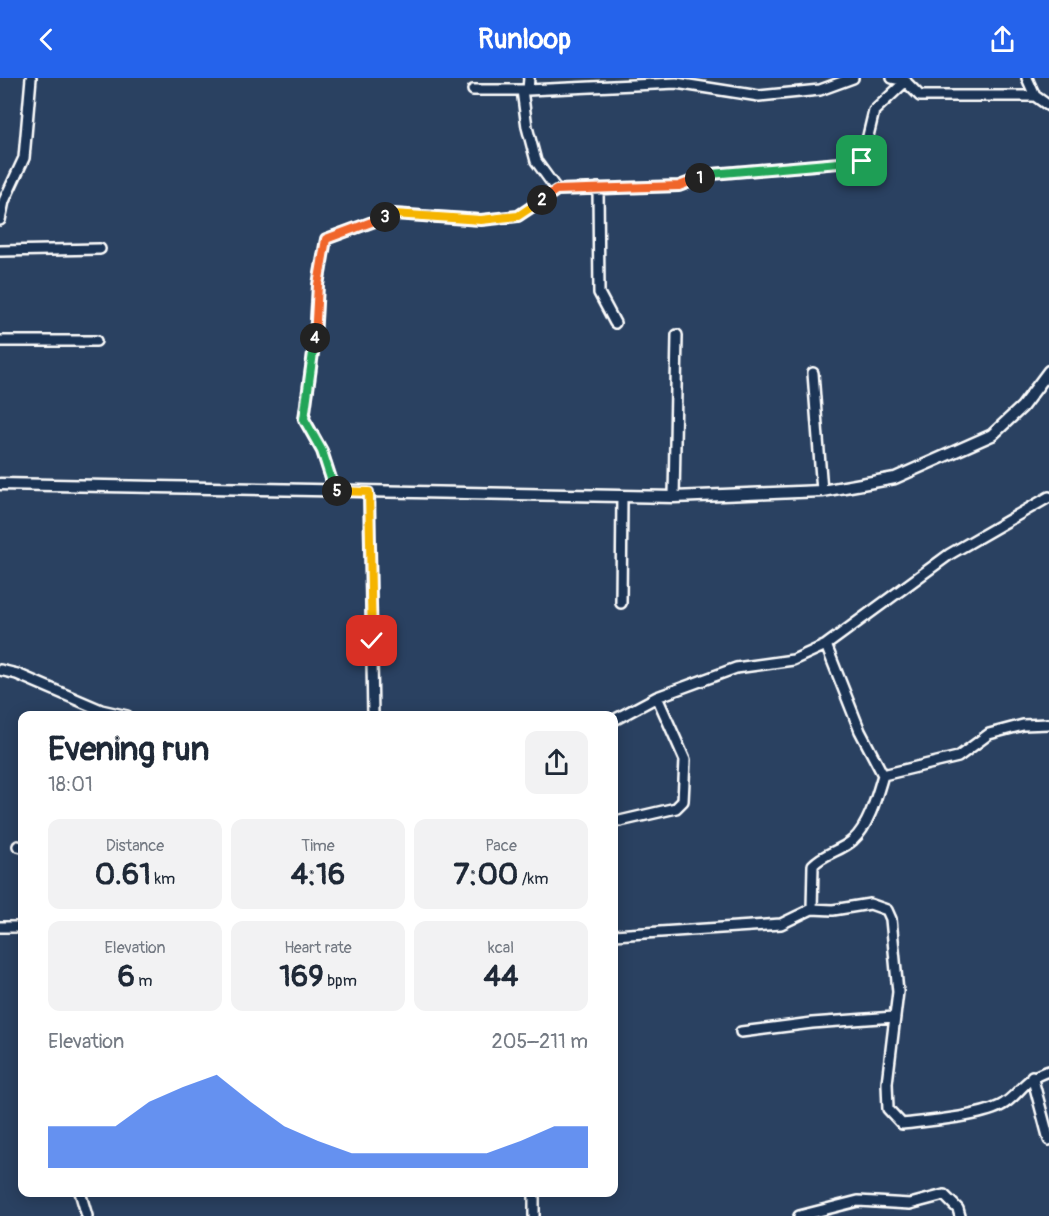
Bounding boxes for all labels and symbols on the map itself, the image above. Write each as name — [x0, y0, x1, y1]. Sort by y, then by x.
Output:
pin — [836, 135, 887, 186]
pin: 1 — [685, 163, 715, 193]
pin: 2 — [527, 185, 557, 215]
pin: 3 — [370, 202, 400, 232]
pin: 4 — [300, 323, 330, 353]
pin: 5 — [322, 476, 352, 506]
pin — [346, 615, 397, 666]

